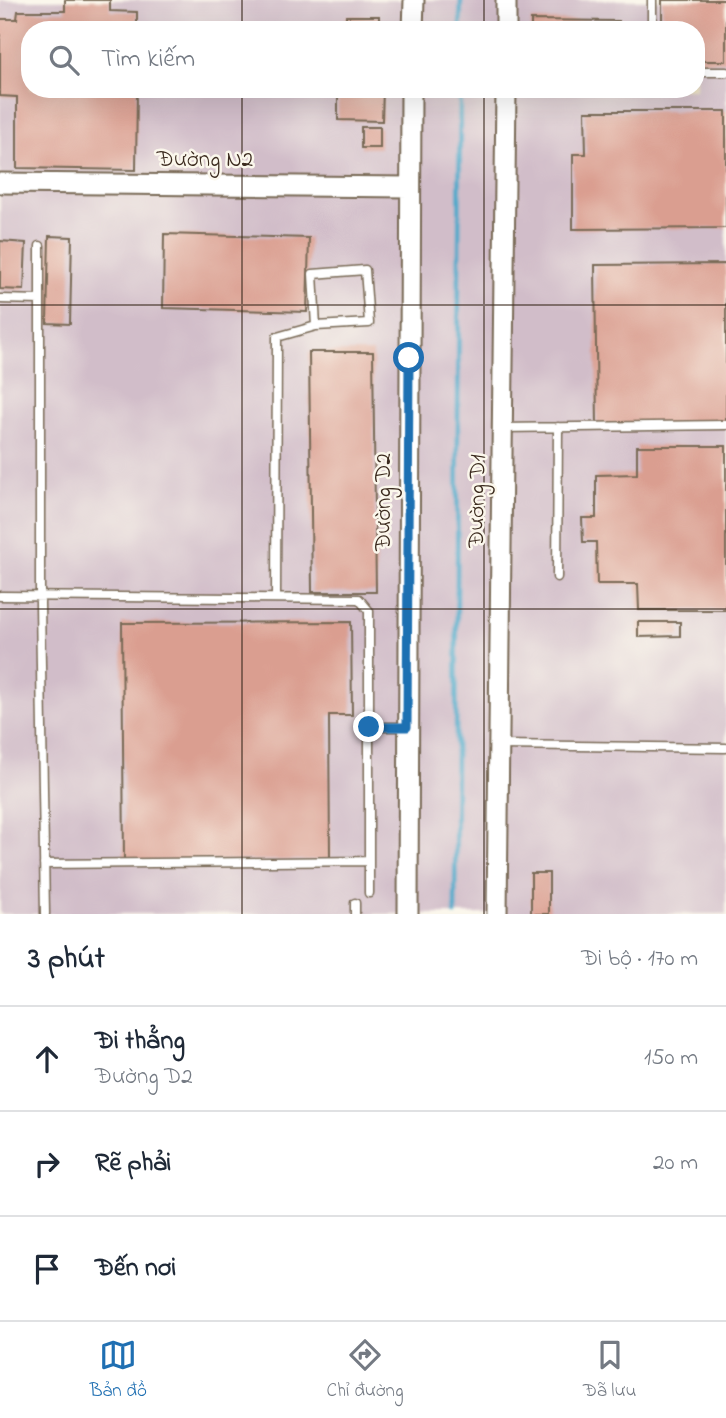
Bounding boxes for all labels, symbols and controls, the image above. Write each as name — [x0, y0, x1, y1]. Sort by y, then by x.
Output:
search box — [21, 21, 705, 98]
icon: search — [45, 41, 83, 79]
text: Tìm kiếm — [101, 41, 195, 79]
street label: Đường N2 — [156, 144, 253, 178]
route start — [393, 342, 424, 373]
street label: Đường D2 — [368, 453, 402, 552]
street label: Đường D1 — [461, 454, 496, 549]
route end — [353, 711, 384, 742]
text: 3 phút — [28, 938, 105, 982]
text: Đi bộ · 170 m — [581, 943, 698, 976]
text: Đi thẳng — [95, 1023, 185, 1061]
icon: ahead — [28, 1040, 66, 1078]
text: 150 m — [644, 1042, 698, 1075]
text: Đường D2 — [95, 1061, 193, 1094]
icon: right — [28, 1145, 66, 1183]
text: Rẽ phải — [95, 1145, 171, 1183]
text: 20 m — [653, 1147, 698, 1180]
icon: arrive — [28, 1250, 66, 1288]
text: Đến nơi — [95, 1250, 176, 1288]
tab: Bản đồ — [90, 1336, 147, 1405]
tab: Chỉ đường — [327, 1336, 403, 1405]
tab: Đã lưu — [583, 1336, 636, 1405]

